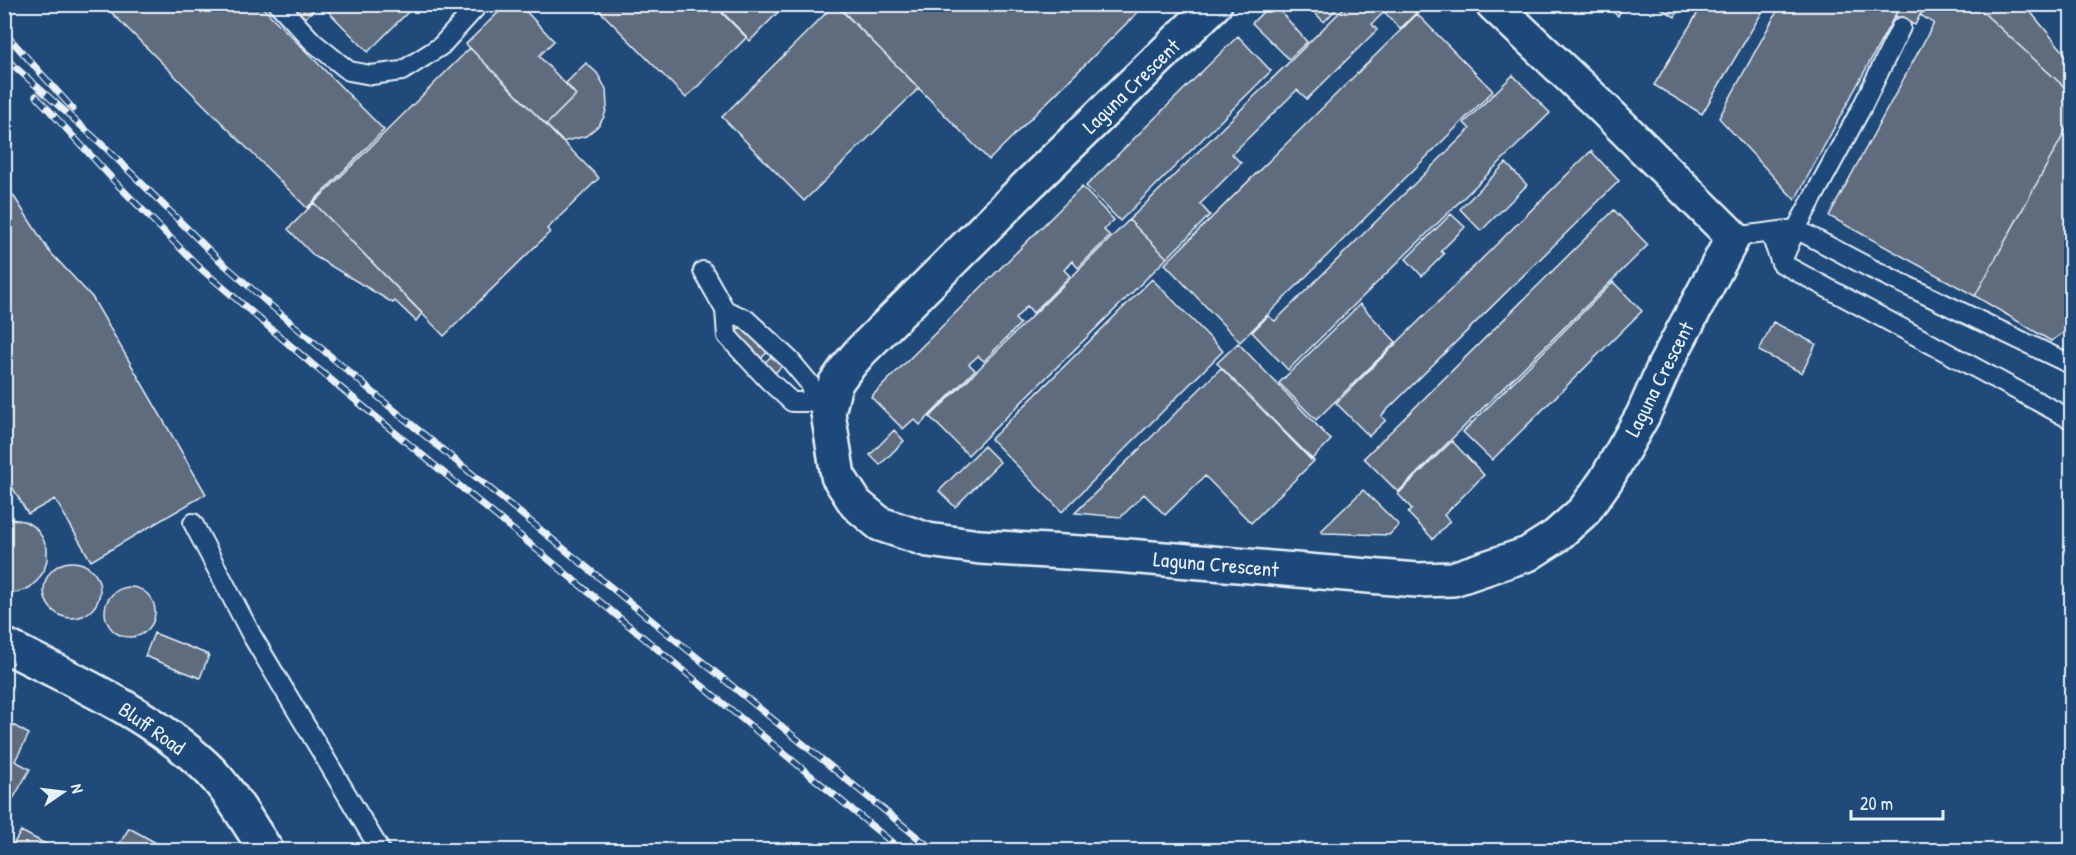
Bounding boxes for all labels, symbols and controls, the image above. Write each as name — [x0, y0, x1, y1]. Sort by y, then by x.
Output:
street label: Laguna Crescent — [1076, 31, 1187, 140]
street label: Laguna Crescent — [1618, 316, 1701, 442]
street label: Laguna Crescent — [1152, 544, 1281, 584]
street label: Bluff Road — [113, 695, 191, 761]
north arrow — [33, 762, 93, 822]
text: N — [66, 782, 89, 796]
scale bar — [1851, 783, 1942, 821]
text: 20 m — [1860, 791, 1893, 816]

